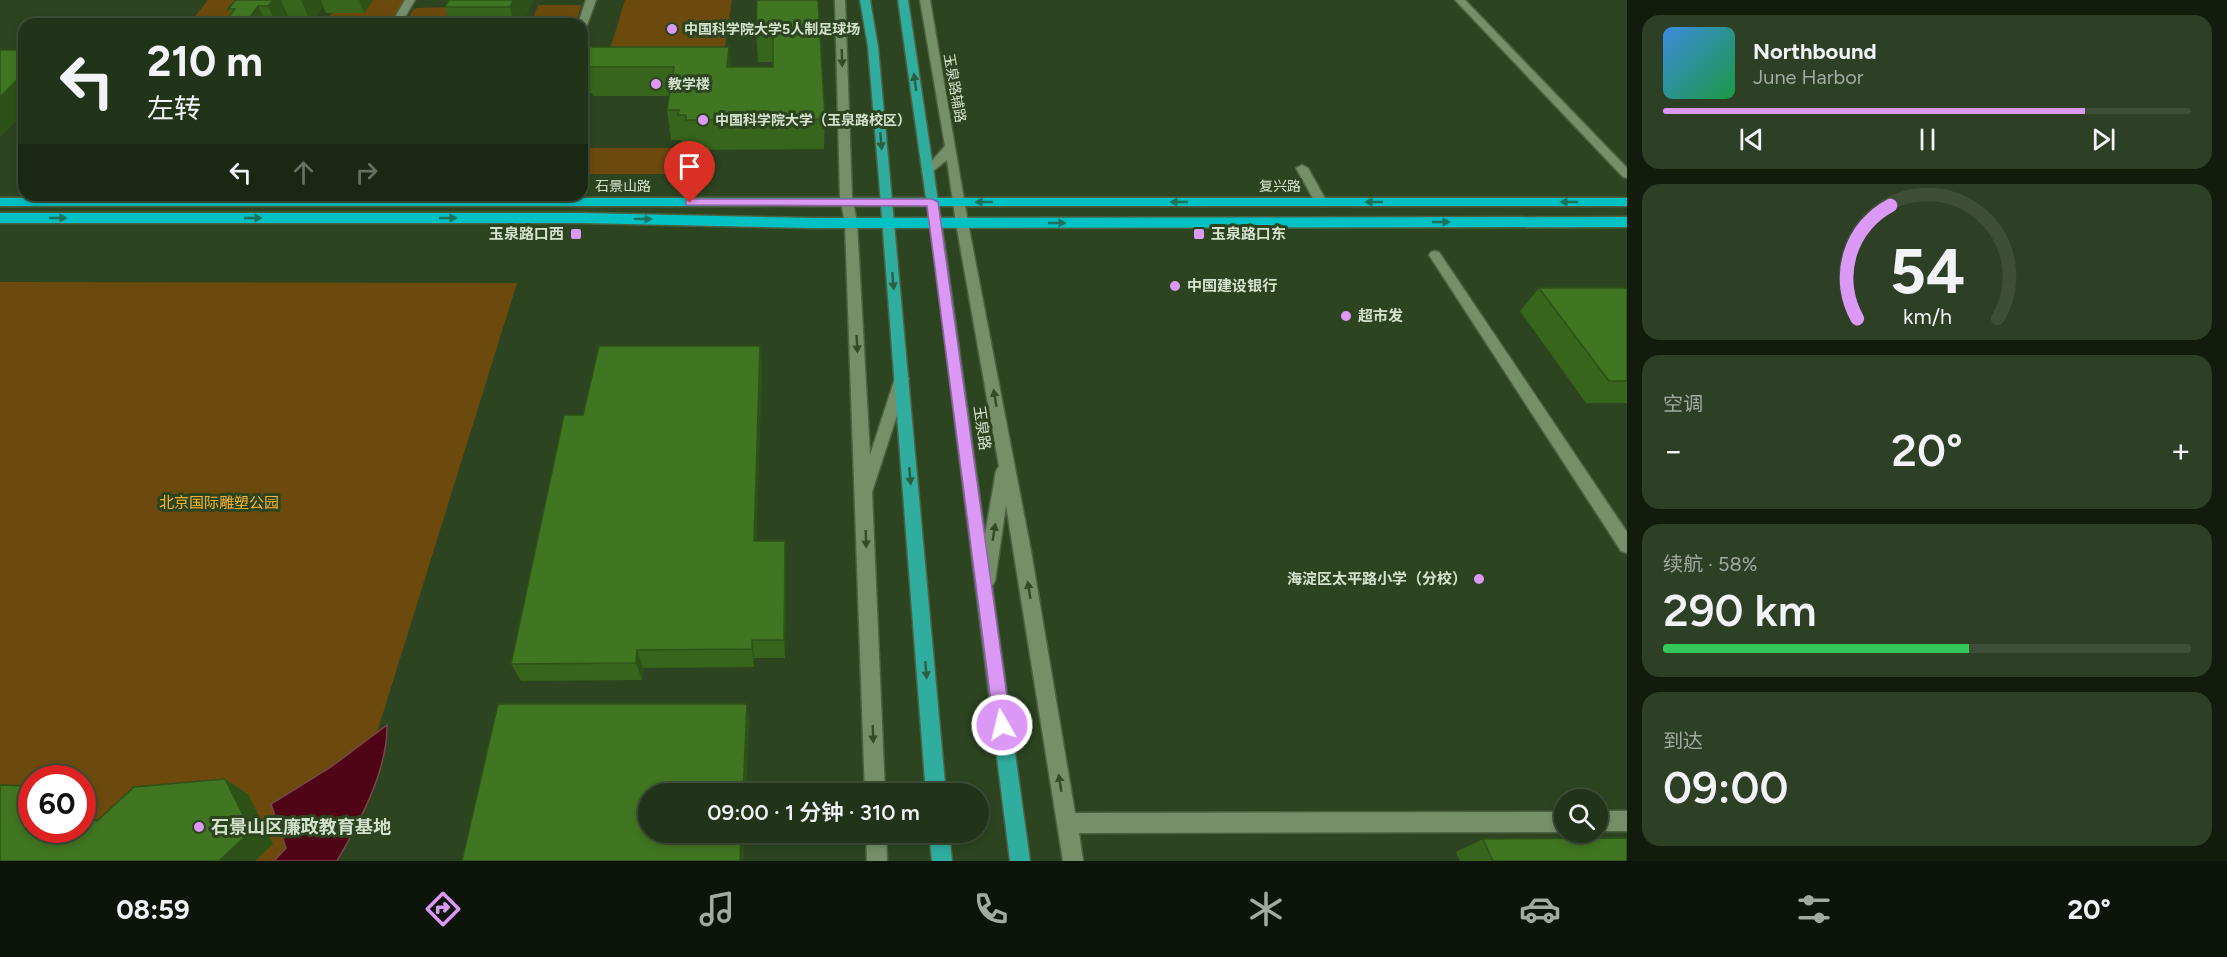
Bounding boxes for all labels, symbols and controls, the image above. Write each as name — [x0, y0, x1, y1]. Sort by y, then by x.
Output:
place label: 中国科学院大学5人制足球场 — [684, 21, 860, 38]
marker: 中国科学院大学5人制足球场 — [665, 22, 679, 36]
text: 210 m — [147, 36, 263, 87]
text: Northbound — [1753, 38, 1877, 65]
icon: left — [48, 42, 126, 120]
one-way arrow — [837, 49, 846, 68]
street label: 玉泉路辅路 — [940, 52, 969, 124]
text: June Harbor — [1753, 65, 1864, 89]
one-way arrow — [910, 72, 919, 91]
place label: 教学楼 — [668, 76, 710, 93]
marker: 教学楼 — [649, 77, 663, 91]
text: 左转 — [147, 92, 201, 125]
place label: 中国科学院大学（玉泉路校区） — [715, 112, 911, 129]
marker: 中国科学院大学（玉泉路校区） — [696, 113, 710, 127]
icon: previous — [1735, 123, 1768, 156]
icon: pause — [1911, 123, 1944, 156]
icon: next — [2087, 123, 2120, 156]
one-way arrow — [876, 132, 886, 151]
pin — [664, 141, 715, 203]
icon: arrive — [673, 150, 706, 183]
icon: left — [224, 156, 257, 189]
icon: ahead — [287, 156, 320, 189]
icon: right — [350, 156, 383, 189]
street label: 石景山路 — [595, 178, 651, 195]
street label: 复兴路 — [1259, 178, 1301, 195]
one-way arrow — [974, 197, 993, 207]
one-way arrow — [1169, 197, 1188, 207]
one-way arrow — [1364, 197, 1383, 207]
one-way arrow — [1559, 197, 1578, 207]
one-way arrow — [49, 213, 68, 223]
one-way arrow — [244, 213, 263, 223]
one-way arrow — [439, 213, 458, 223]
one-way arrow — [634, 215, 653, 224]
one-way arrow — [1431, 217, 1450, 227]
one-way arrow — [1047, 218, 1066, 228]
place label: 玉泉路口西 — [489, 225, 564, 243]
place label: 玉泉路口东 — [1211, 225, 1286, 243]
marker: 玉泉路口西 — [569, 227, 583, 241]
marker: 玉泉路口东 — [1192, 227, 1206, 241]
text: 54 — [1889, 234, 1965, 309]
one-way arrow — [889, 272, 898, 291]
place label: 中国建设银行 — [1187, 277, 1277, 295]
marker: 中国建设银行 — [1168, 279, 1182, 293]
text: km/h — [1903, 304, 1951, 329]
place label: 超市发 — [1358, 307, 1403, 325]
marker: 超市发 — [1339, 309, 1353, 323]
one-way arrow — [852, 335, 861, 354]
one-way arrow — [990, 388, 999, 407]
text: 空调 — [1663, 392, 1703, 416]
street label: 玉泉路 — [970, 404, 994, 452]
text: 20° — [1891, 423, 1963, 477]
text: − — [1663, 431, 1684, 470]
text: + — [2170, 431, 2191, 470]
one-way arrow — [905, 466, 915, 485]
park label: 北京国际雕塑公园 — [159, 494, 279, 512]
one-way arrow — [989, 522, 998, 541]
one-way arrow — [861, 530, 870, 549]
text: 续航 · 58% — [1663, 552, 1757, 576]
place label: 海淀区太平路小学（分校） — [1287, 570, 1467, 588]
marker: 海淀区太平路小学（分校） — [1472, 572, 1486, 586]
one-way arrow — [1024, 580, 1033, 599]
text: 290 km — [1663, 583, 1817, 637]
one-way arrow — [921, 661, 931, 680]
position arrow — [970, 693, 1034, 757]
one-way arrow — [868, 725, 877, 744]
text: 到达 — [1663, 729, 1703, 753]
text: 09:00 — [1663, 760, 1789, 814]
speed limit sign: 60 — [18, 765, 96, 843]
one-way arrow — [1056, 773, 1065, 792]
map controls — [1554, 789, 1608, 843]
button: search — [1554, 789, 1608, 843]
text: 09:00 · 1 分钟 · 310 m — [707, 799, 920, 826]
place label: 石景山区廉政教育基地 — [211, 816, 391, 838]
marker: 石景山区廉政教育基地 — [192, 820, 206, 834]
icon: directions — [422, 888, 464, 930]
icon: music — [696, 888, 738, 930]
icon: phone — [970, 888, 1012, 930]
icon: climate — [1245, 888, 1287, 930]
icon: car — [1519, 888, 1561, 930]
icon: filters — [1793, 888, 1835, 930]
text: 08:59 — [116, 893, 190, 926]
text: 20° — [2067, 893, 2111, 926]

